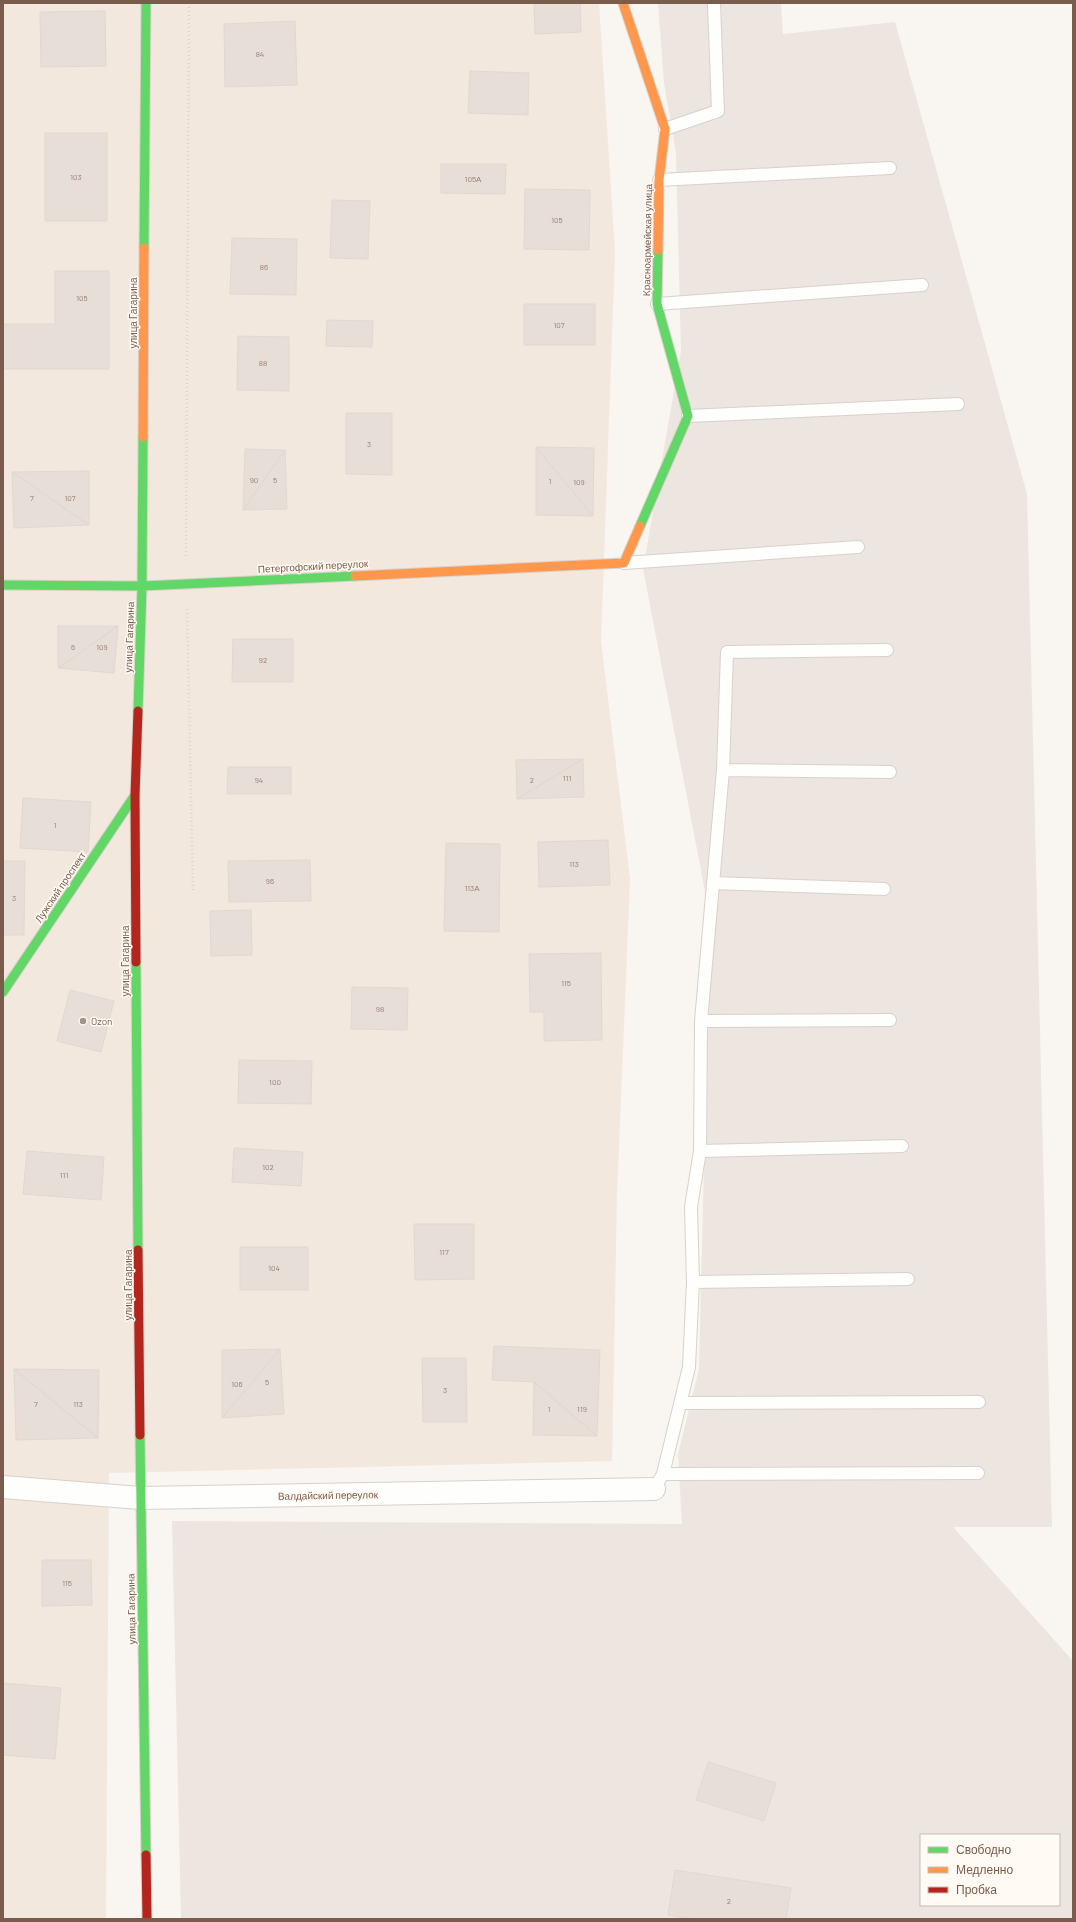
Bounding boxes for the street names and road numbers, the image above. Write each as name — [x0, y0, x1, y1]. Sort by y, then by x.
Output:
street label: Красноармейская улица — [640, 183, 654, 296]
street label: улица Гагарина — [127, 277, 139, 349]
street label: Петергофский переулок — [258, 557, 369, 575]
street label: улица Гагарина — [122, 601, 136, 673]
street label: Лужский проспект — [32, 849, 88, 925]
street label: улица Гагарина — [119, 925, 131, 997]
street label: улица Гагарина — [122, 1249, 134, 1321]
street label: Валдайский переулок — [278, 1488, 379, 1502]
street label: улица Гагарина — [124, 1573, 138, 1645]

